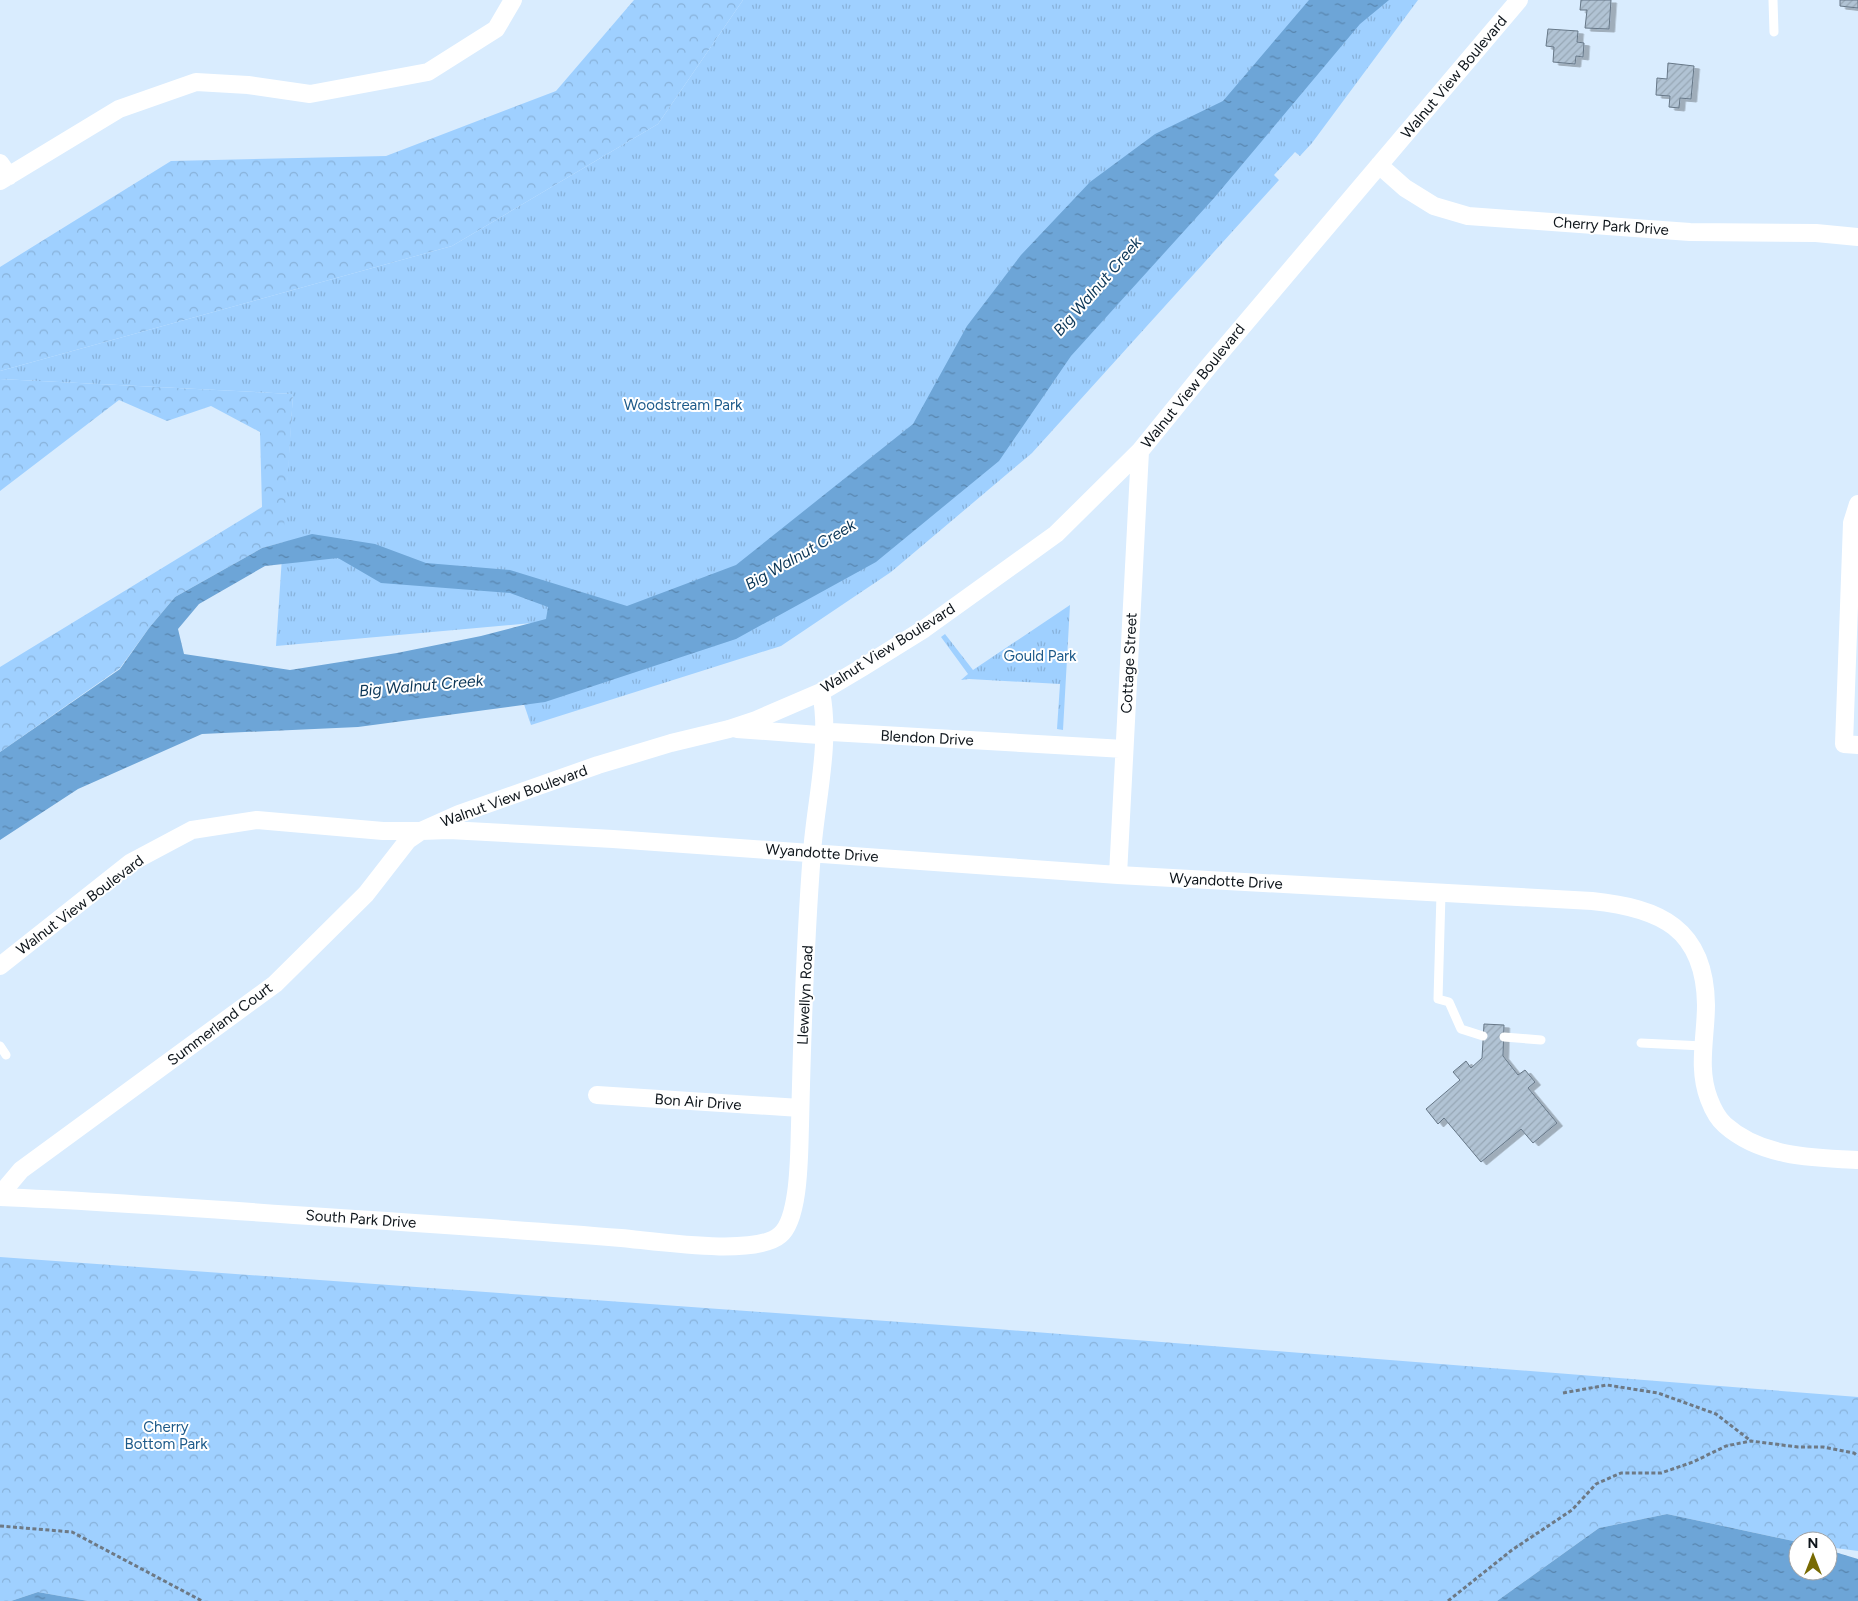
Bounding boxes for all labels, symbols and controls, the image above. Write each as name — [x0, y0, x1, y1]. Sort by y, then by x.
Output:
street label: Walnut View Boulevard — [1397, 12, 1511, 142]
street label: Cherry Park Drive — [1552, 213, 1670, 239]
water label: Big Walnut Creek — [1049, 232, 1146, 340]
street label: Walnut View Boulevard — [1137, 320, 1249, 452]
park label: Woodstream Park — [624, 396, 743, 414]
water label: Big Walnut Creek — [741, 514, 860, 594]
street label: Walnut View Boulevard — [818, 599, 958, 697]
street label: Cottage Street — [1117, 612, 1141, 714]
park label: Gould Park — [1004, 647, 1077, 665]
water label: Big Walnut Creek — [358, 670, 485, 700]
street label: Blendon Drive — [880, 727, 974, 749]
street label: Walnut View Boulevard — [438, 761, 590, 831]
street label: Wyandotte Drive — [765, 840, 879, 866]
street label: Walnut View Boulevard — [13, 851, 147, 959]
street label: Wyandotte Drive — [1169, 869, 1283, 893]
street label: Llewellyn Road — [793, 945, 817, 1045]
street label: Summerland Court — [164, 978, 276, 1069]
street label: Bon Air Drive — [654, 1090, 742, 1114]
street label: South Park Drive — [305, 1206, 417, 1232]
park label: Cherry Bottom Park — [125, 1418, 208, 1453]
north arrow — [1788, 1531, 1838, 1581]
text: N — [1808, 1535, 1818, 1552]

